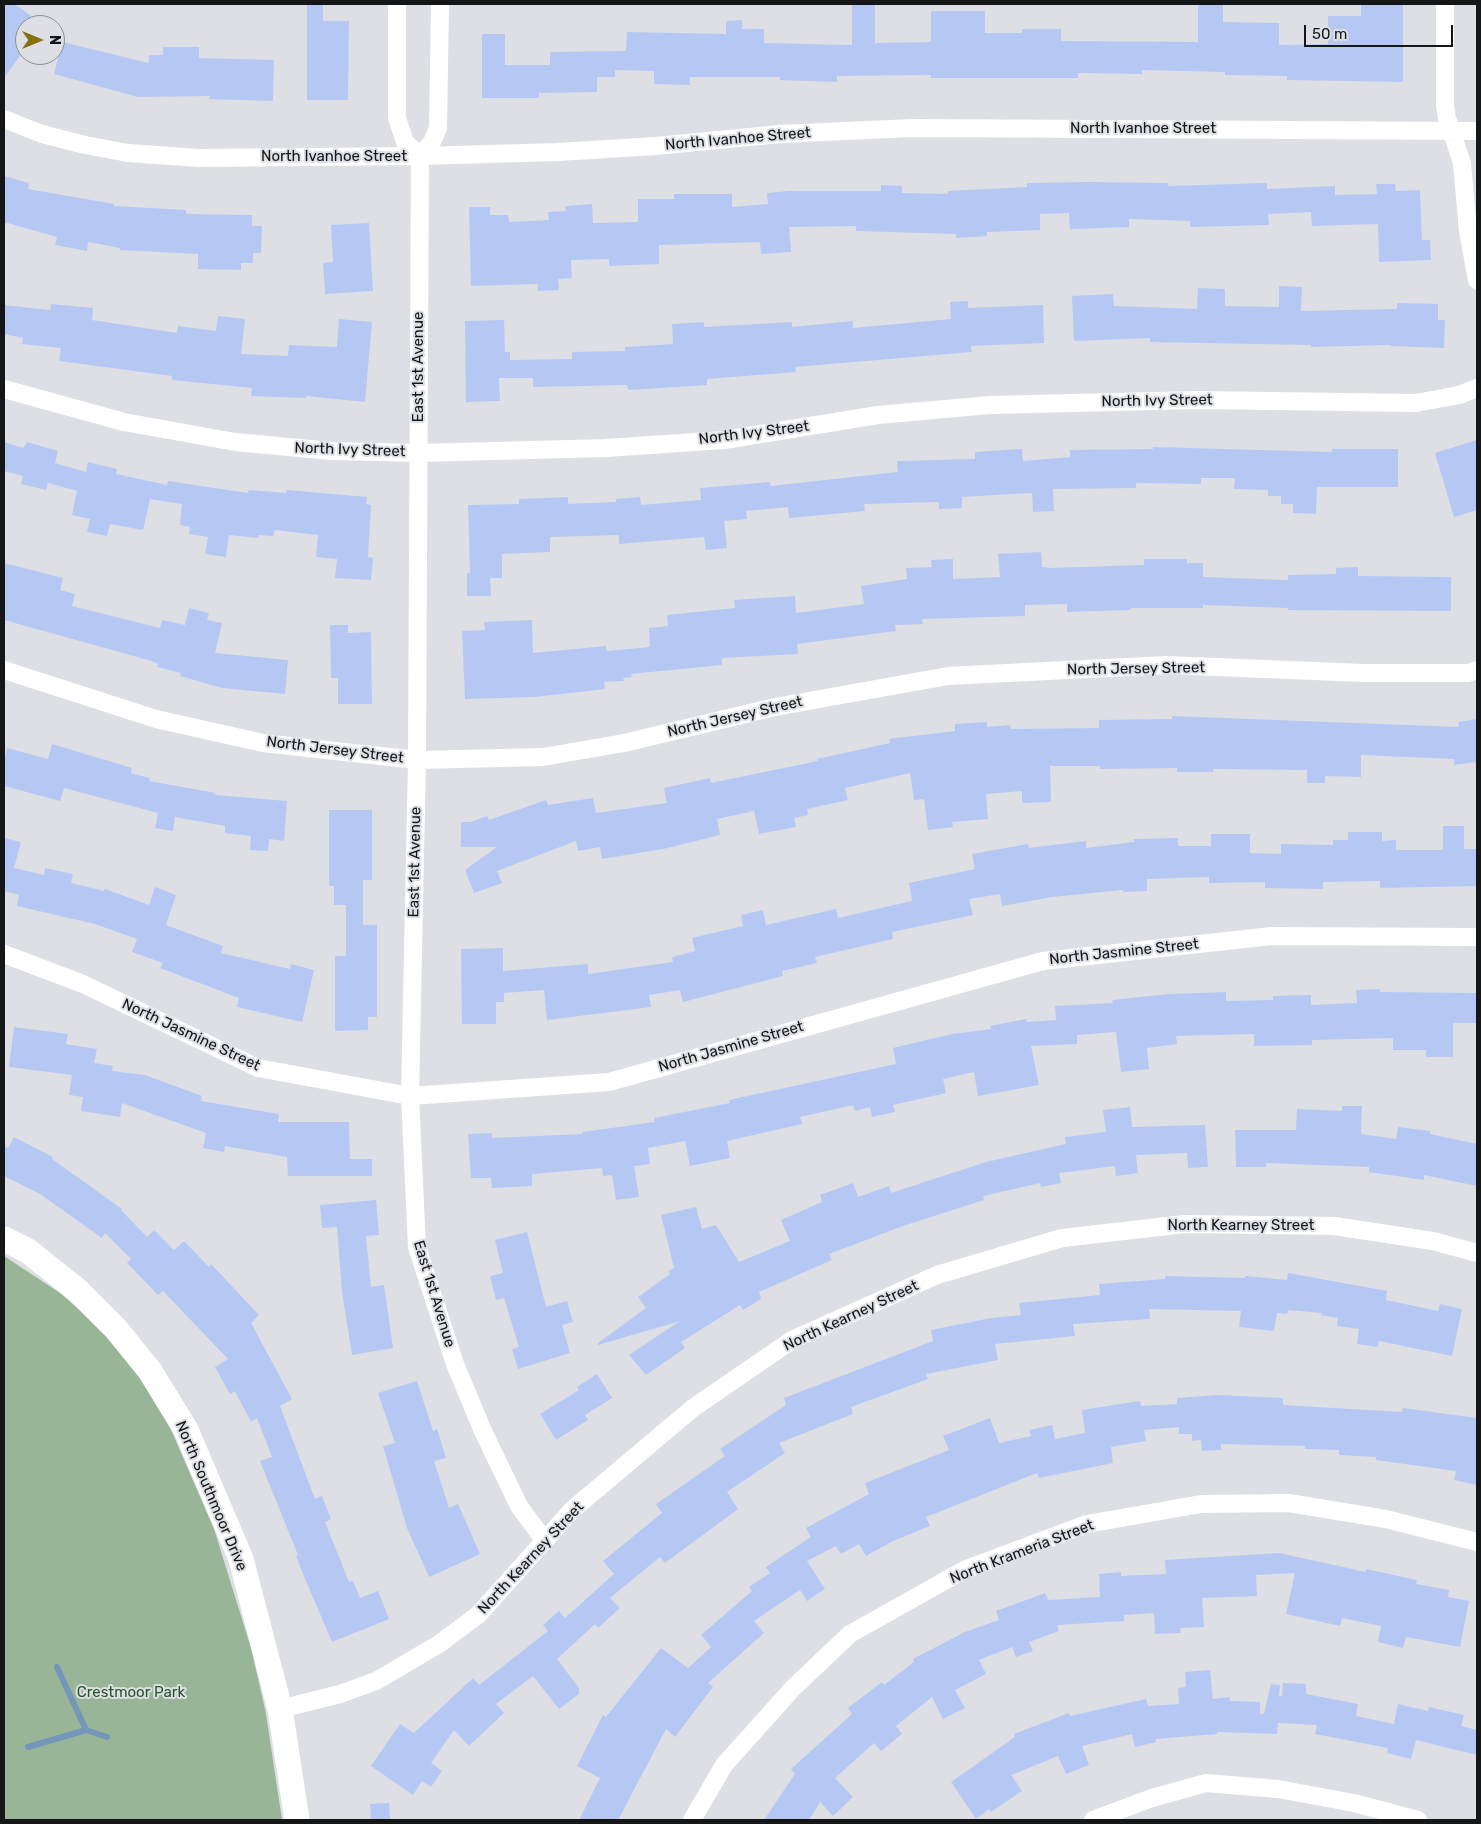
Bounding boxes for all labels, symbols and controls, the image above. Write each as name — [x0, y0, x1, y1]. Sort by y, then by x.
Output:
north arrow — [15, 15, 65, 65]
scale bar — [1306, 15, 1455, 47]
text: 50 m — [1312, 25, 1347, 43]
text: N — [46, 35, 63, 45]
street label: North Ivanhoe Street — [1070, 120, 1216, 138]
street label: North Ivanhoe Street — [664, 124, 812, 154]
street label: North Ivanhoe Street — [261, 148, 407, 166]
street label: East 1st Avenue — [410, 312, 428, 422]
street label: North Ivy Street — [1101, 391, 1213, 411]
street label: North Ivy Street — [698, 417, 810, 449]
street label: North Ivy Street — [294, 439, 406, 461]
street label: North Jersey Street — [1067, 659, 1205, 679]
street label: North Jersey Street — [666, 693, 804, 741]
street label: North Jersey Street — [265, 733, 405, 767]
street label: East 1st Avenue — [405, 807, 425, 917]
street label: North Jasmine Street — [1048, 935, 1200, 969]
street label: North Jasmine Street — [119, 995, 263, 1075]
street label: North Jasmine Street — [656, 1018, 806, 1076]
street label: North Kearney Street — [1168, 1217, 1314, 1235]
street label: East 1st Avenue — [409, 1238, 459, 1350]
street label: North Kearney Street — [781, 1277, 921, 1355]
street label: North Southmoor Drive — [171, 1418, 251, 1574]
street label: North Kearney Street — [474, 1498, 588, 1618]
street label: North Krameria Street — [948, 1516, 1096, 1588]
park label: Crestmoor Park — [77, 1684, 185, 1702]

